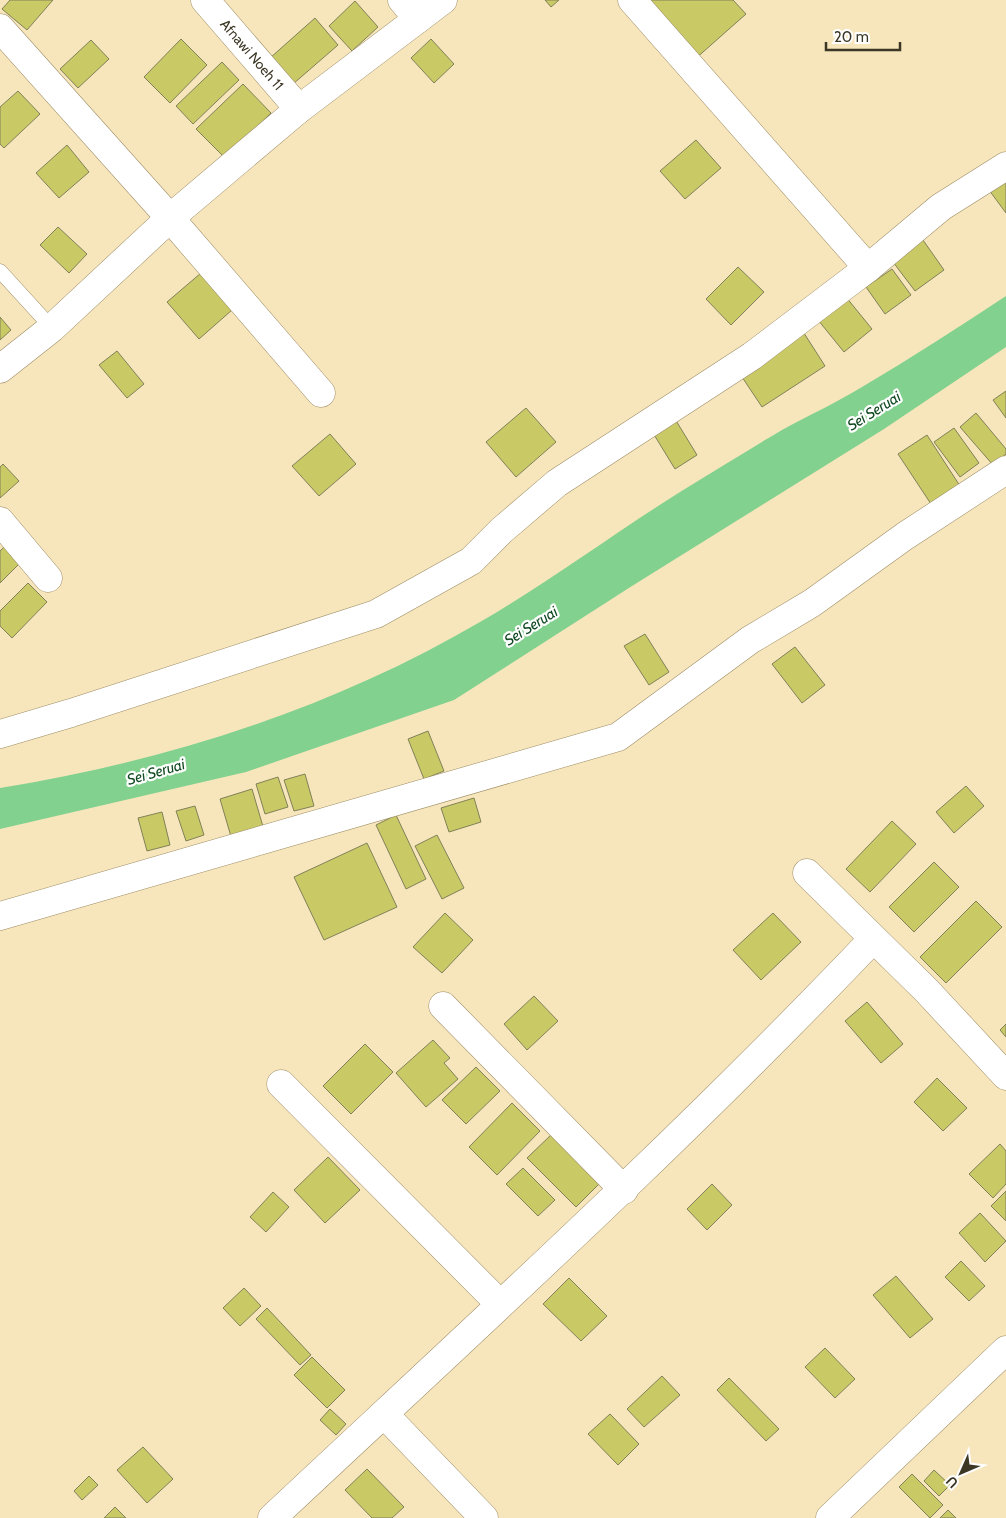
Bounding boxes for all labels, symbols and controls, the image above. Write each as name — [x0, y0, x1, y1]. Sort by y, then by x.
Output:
street label: Afnawi Noeh 11 — [216, 15, 288, 94]
scale bar — [826, 20, 900, 52]
text: 20 m — [834, 28, 869, 46]
water label: Sei Seruai — [844, 387, 905, 434]
water label: Sei Seruai — [501, 602, 562, 649]
water label: Sei Seruai — [125, 755, 188, 789]
north arrow — [936, 1448, 986, 1498]
text: U — [942, 1472, 962, 1492]

